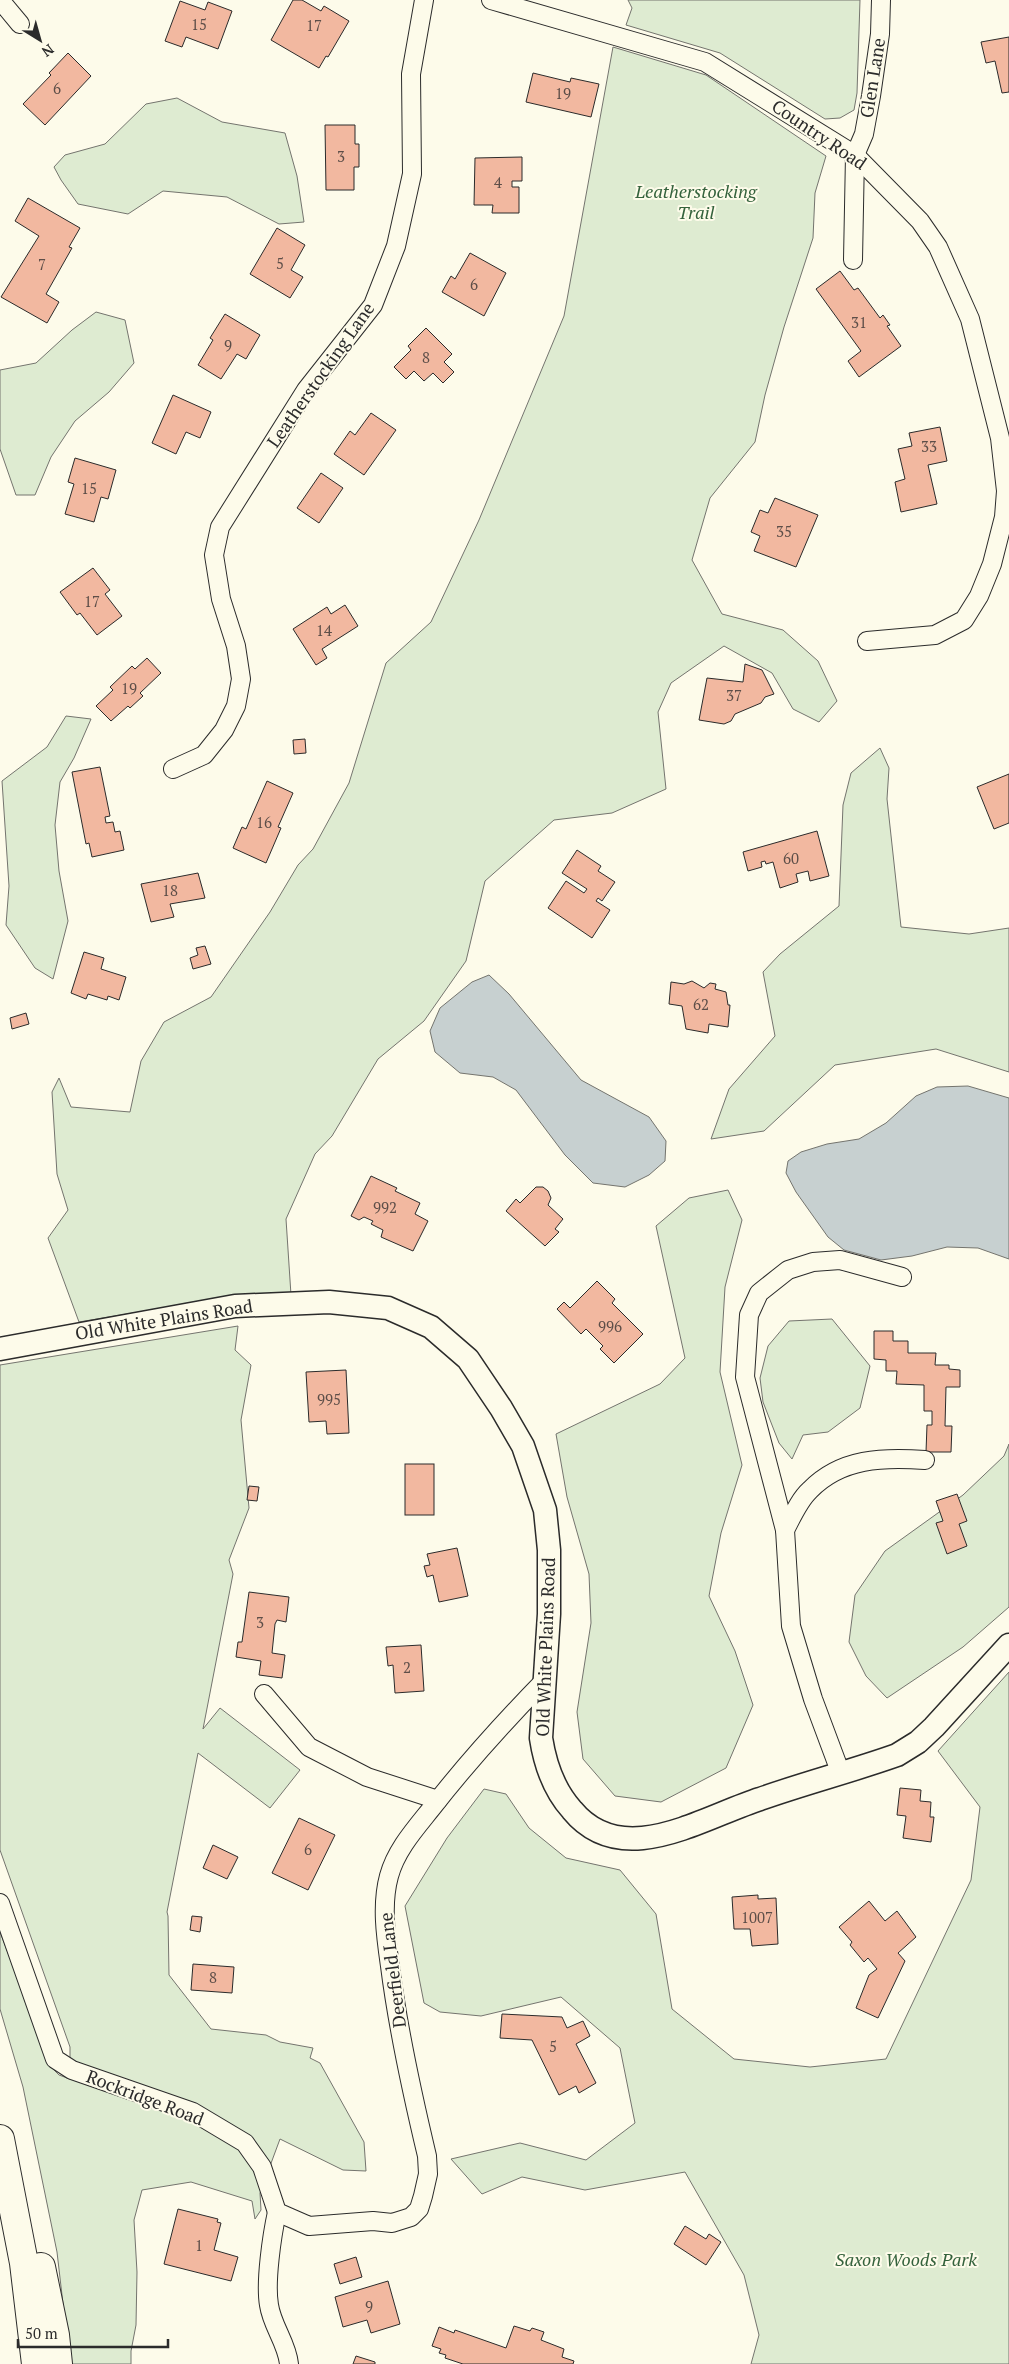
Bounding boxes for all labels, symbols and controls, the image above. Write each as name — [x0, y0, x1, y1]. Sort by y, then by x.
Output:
house number: 15 — [191, 14, 207, 34]
north arrow — [15, 15, 65, 65]
house number: 17 — [306, 15, 322, 35]
street label: Glen Lane — [854, 36, 890, 120]
text: N — [38, 40, 58, 62]
house number: 6 — [53, 78, 61, 98]
house number: 19 — [555, 83, 571, 103]
street label: Country Road — [767, 94, 872, 175]
house number: 3 — [337, 146, 345, 166]
house number: 4 — [494, 172, 502, 192]
park label: Leatherstocking Trail — [634, 179, 758, 224]
house number: 5 — [276, 253, 284, 273]
house number: 7 — [38, 254, 46, 274]
house number: 6 — [470, 274, 478, 294]
street label: Leatherstocking Lane — [261, 297, 379, 452]
house number: 31 — [851, 312, 867, 332]
house number: 9 — [224, 335, 232, 355]
house number: 8 — [422, 347, 430, 367]
house number: 33 — [921, 436, 937, 456]
house number: 15 — [81, 478, 97, 498]
house number: 35 — [776, 521, 792, 541]
house number: 17 — [84, 591, 100, 611]
house number: 14 — [316, 620, 332, 640]
house number: 19 — [121, 678, 137, 698]
house number: 37 — [726, 685, 742, 705]
house number: 16 — [256, 812, 272, 832]
house number: 60 — [783, 848, 799, 868]
house number: 18 — [162, 880, 178, 900]
house number: 62 — [693, 994, 709, 1014]
house number: 992 — [373, 1197, 397, 1217]
street label: Old White Plains Road — [73, 1293, 254, 1345]
house number: 996 — [598, 1316, 622, 1336]
house number: 995 — [317, 1389, 341, 1409]
street label: Old White Plains Road — [530, 1557, 560, 1737]
house number: 3 — [256, 1612, 264, 1632]
house number: 2 — [403, 1657, 411, 1677]
house number: 6 — [304, 1839, 312, 1859]
house number: 1007 — [741, 1907, 773, 1927]
street label: Deerfield Lane — [373, 1911, 411, 2029]
house number: 8 — [209, 1967, 217, 1987]
house number: 5 — [549, 2036, 557, 2056]
street label: Rockridge Road — [83, 2064, 208, 2131]
house number: 1 — [195, 2235, 203, 2255]
park label: Saxon Woods Park — [835, 2247, 977, 2271]
house number: 9 — [365, 2296, 373, 2316]
scale bar — [18, 2316, 168, 2348]
text: 50 m — [25, 2323, 58, 2343]

